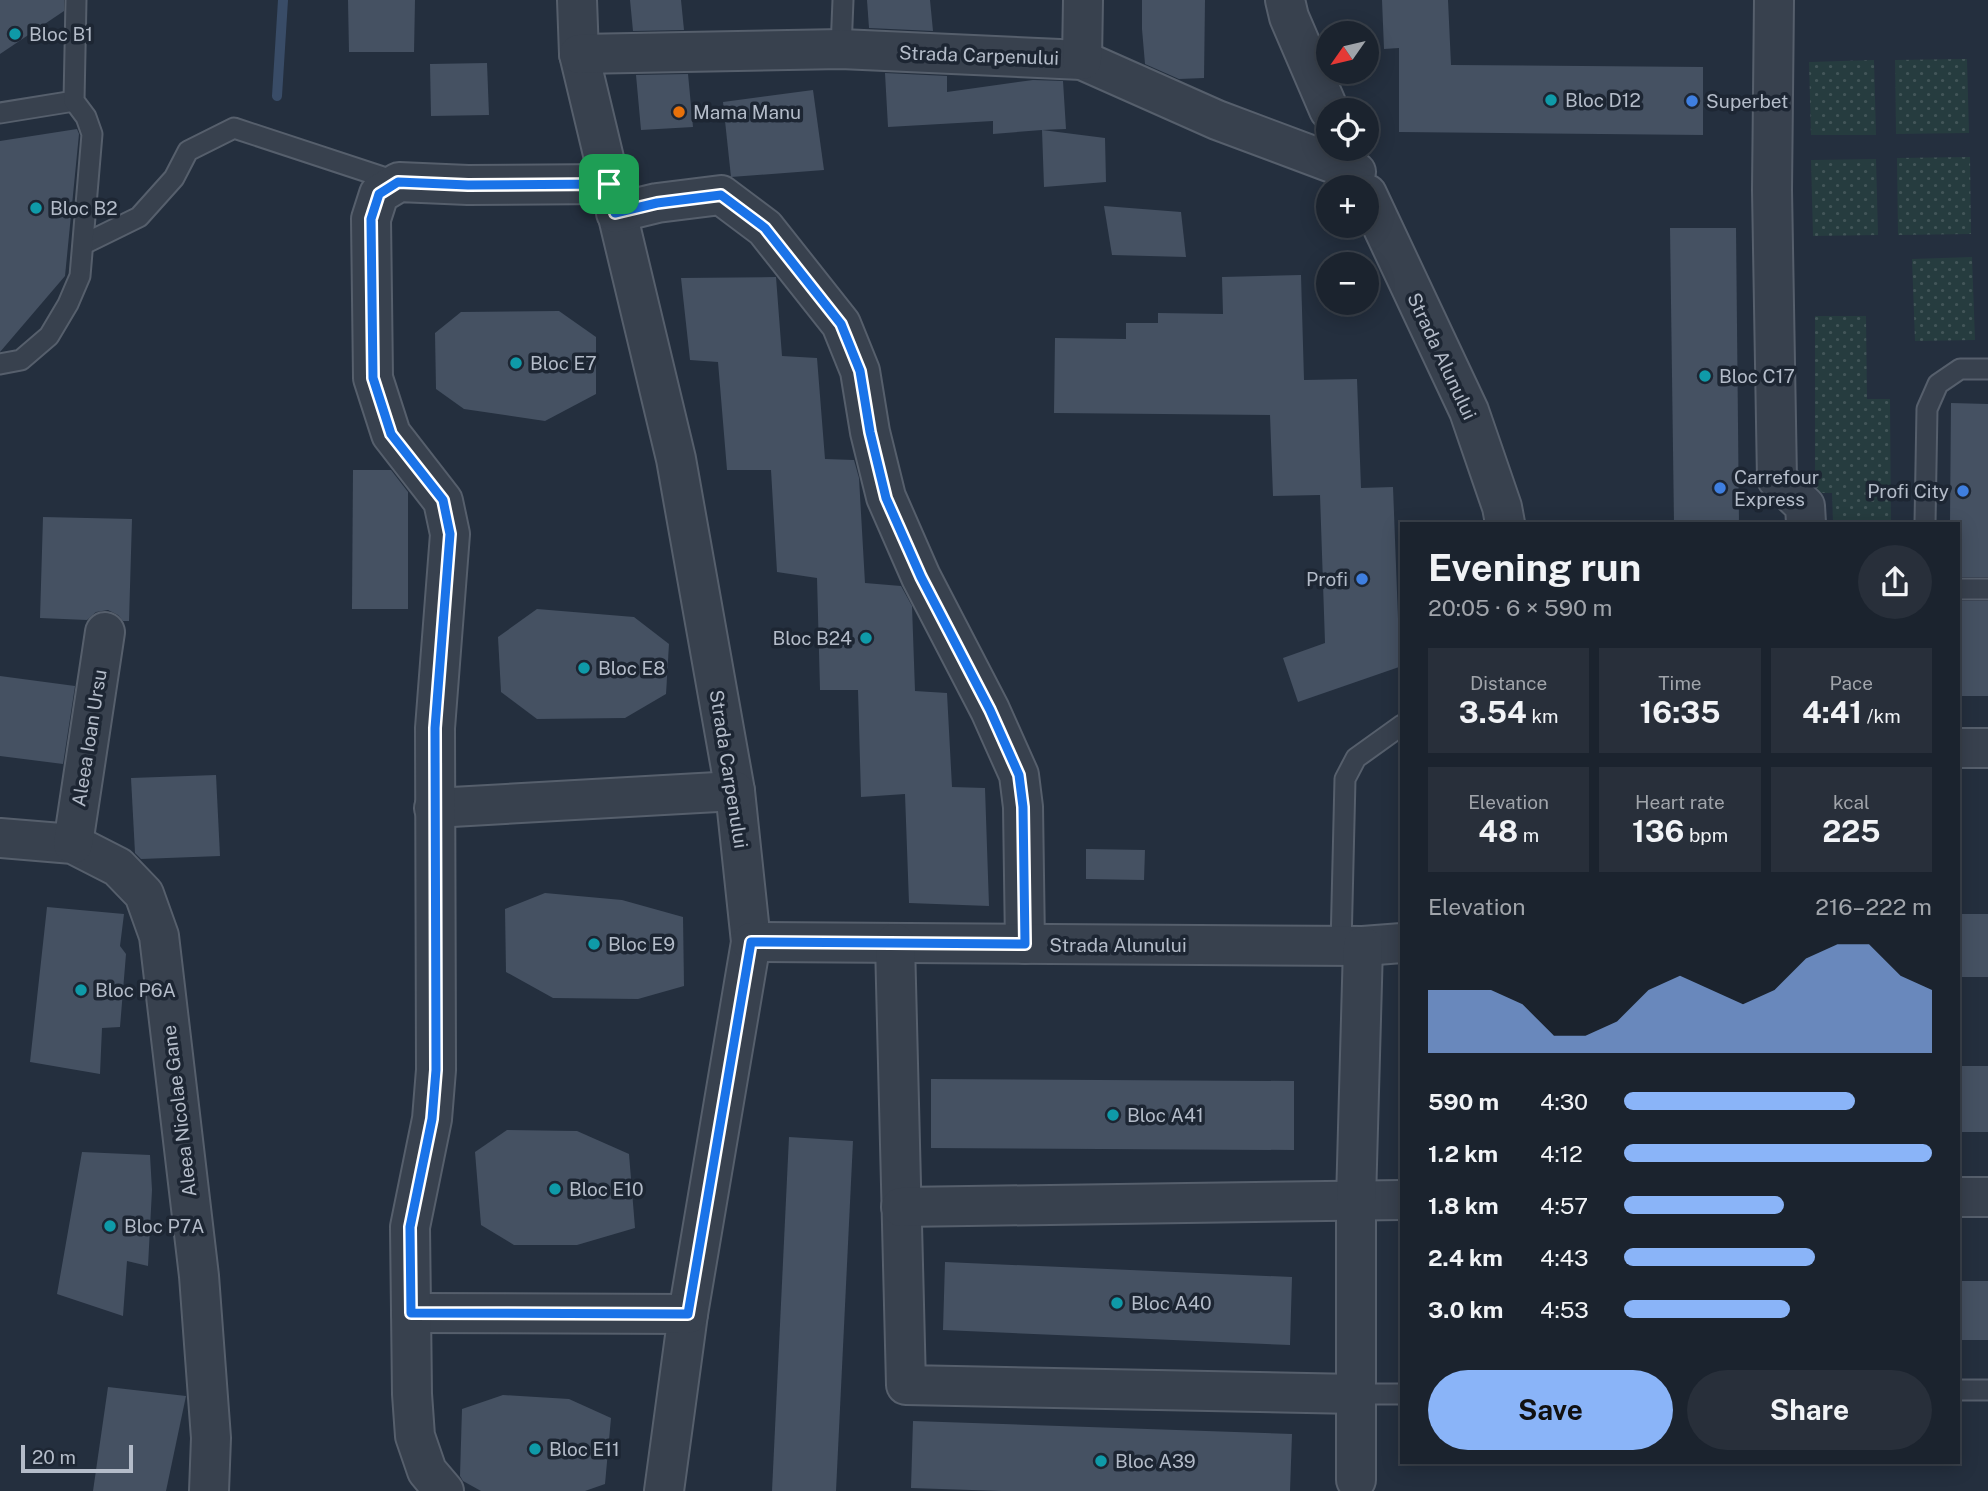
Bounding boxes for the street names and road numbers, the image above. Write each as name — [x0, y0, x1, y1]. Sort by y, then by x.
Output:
street label: Strada Carpenului — [899, 41, 1059, 69]
street label: Strada Alunului — [1403, 289, 1481, 423]
street label: Aleea Ioan Ursu — [67, 668, 111, 808]
street label: Strada Carpenului — [706, 688, 752, 850]
street label: Strada Alunului — [1049, 934, 1187, 956]
street label: Aleea Nicolae Gane — [158, 1024, 200, 1198]

